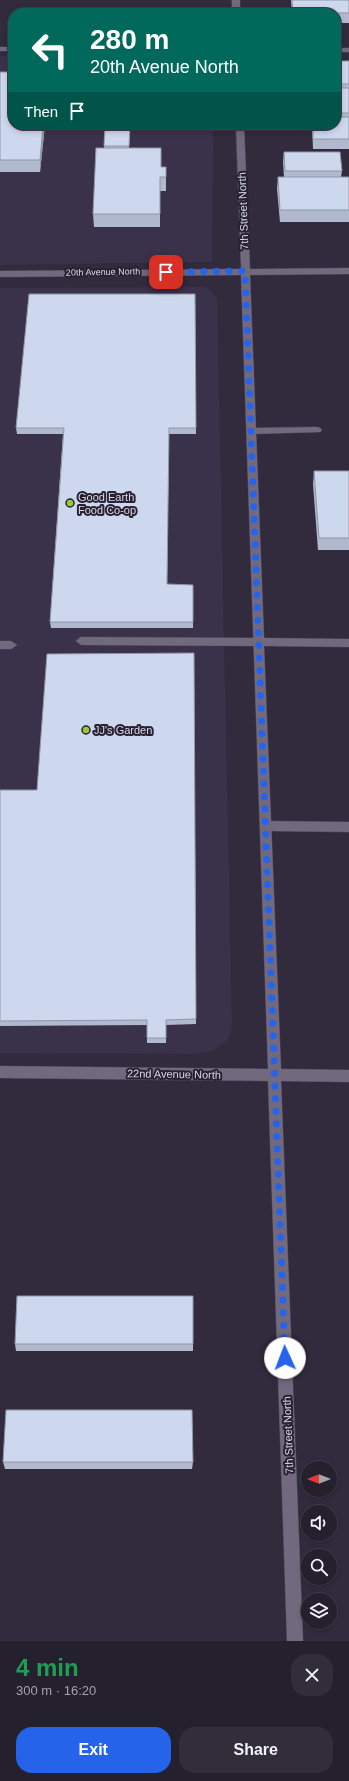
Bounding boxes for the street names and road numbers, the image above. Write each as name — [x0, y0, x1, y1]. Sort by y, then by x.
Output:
street label: 7th Street North — [236, 172, 250, 250]
street label: 20th Avenue North — [66, 266, 140, 278]
street label: 22nd Avenue North — [127, 1067, 221, 1081]
street label: 7th Street North — [281, 1396, 295, 1474]

